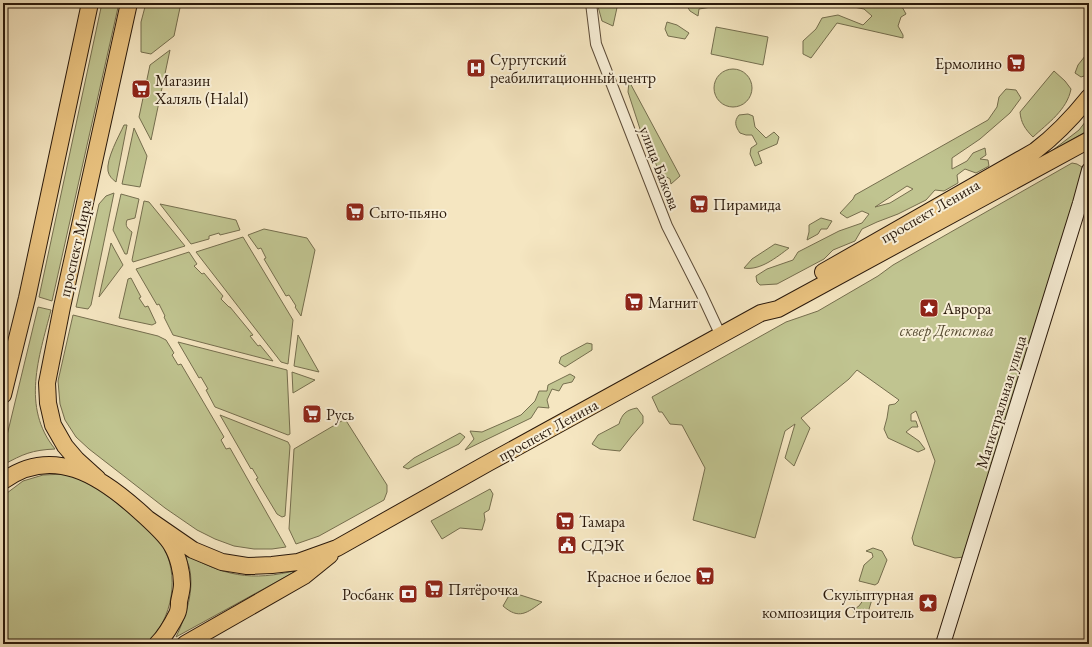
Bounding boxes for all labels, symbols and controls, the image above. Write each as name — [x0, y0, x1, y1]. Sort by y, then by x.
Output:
place label: Сургутский реабилитационный центр — [490, 49, 656, 88]
supermarket icon: Ермолино — [1005, 52, 1027, 74]
place label: Ермолино — [935, 53, 1002, 74]
hospital icon: Сургутский реабилитационный центр — [465, 57, 487, 79]
place label: Магазин Халяль (Halal) — [154, 70, 248, 109]
supermarket icon: Магазин Халяль (Halal) — [130, 78, 152, 100]
street label: улица Бажова — [634, 123, 686, 213]
street label: проспект Ленина — [877, 174, 984, 248]
supermarket icon: Пирамида — [688, 193, 710, 215]
place label: Пирамида — [713, 194, 782, 215]
street label: проспект Мира — [54, 197, 97, 299]
supermarket icon: Сыто-пьяно — [344, 201, 366, 223]
place label: Сыто-пьяно — [369, 202, 447, 223]
supermarket icon: Магнит — [623, 291, 645, 313]
place label: Магнит — [648, 292, 698, 313]
place icon: Аврора — [918, 297, 940, 319]
place label: Аврора — [942, 298, 992, 319]
park label: сквер Детства — [900, 320, 994, 341]
street label: Магистральная улица — [971, 332, 1031, 471]
street label: проспект Ленина — [494, 394, 602, 466]
supermarket icon: Русь — [301, 403, 323, 425]
place label: Русь — [326, 404, 354, 425]
supermarket icon: Тамара — [554, 510, 576, 532]
place label: Тамара — [579, 511, 626, 532]
public building icon: СДЭК — [556, 534, 578, 556]
place label: СДЭК — [581, 535, 625, 556]
supermarket icon: Красное и белое — [694, 565, 716, 587]
place label: Красное и белое — [587, 566, 691, 587]
supermarket icon: Пятёрочка — [423, 578, 445, 600]
place label: Пятёрочка — [448, 579, 519, 600]
bank icon: Росбанк — [397, 583, 419, 605]
place label: Росбанк — [342, 584, 394, 605]
place label: Скульптурная композиция Строитель — [762, 584, 914, 623]
place icon: Скульптурная композиция Строитель — [917, 592, 939, 614]

